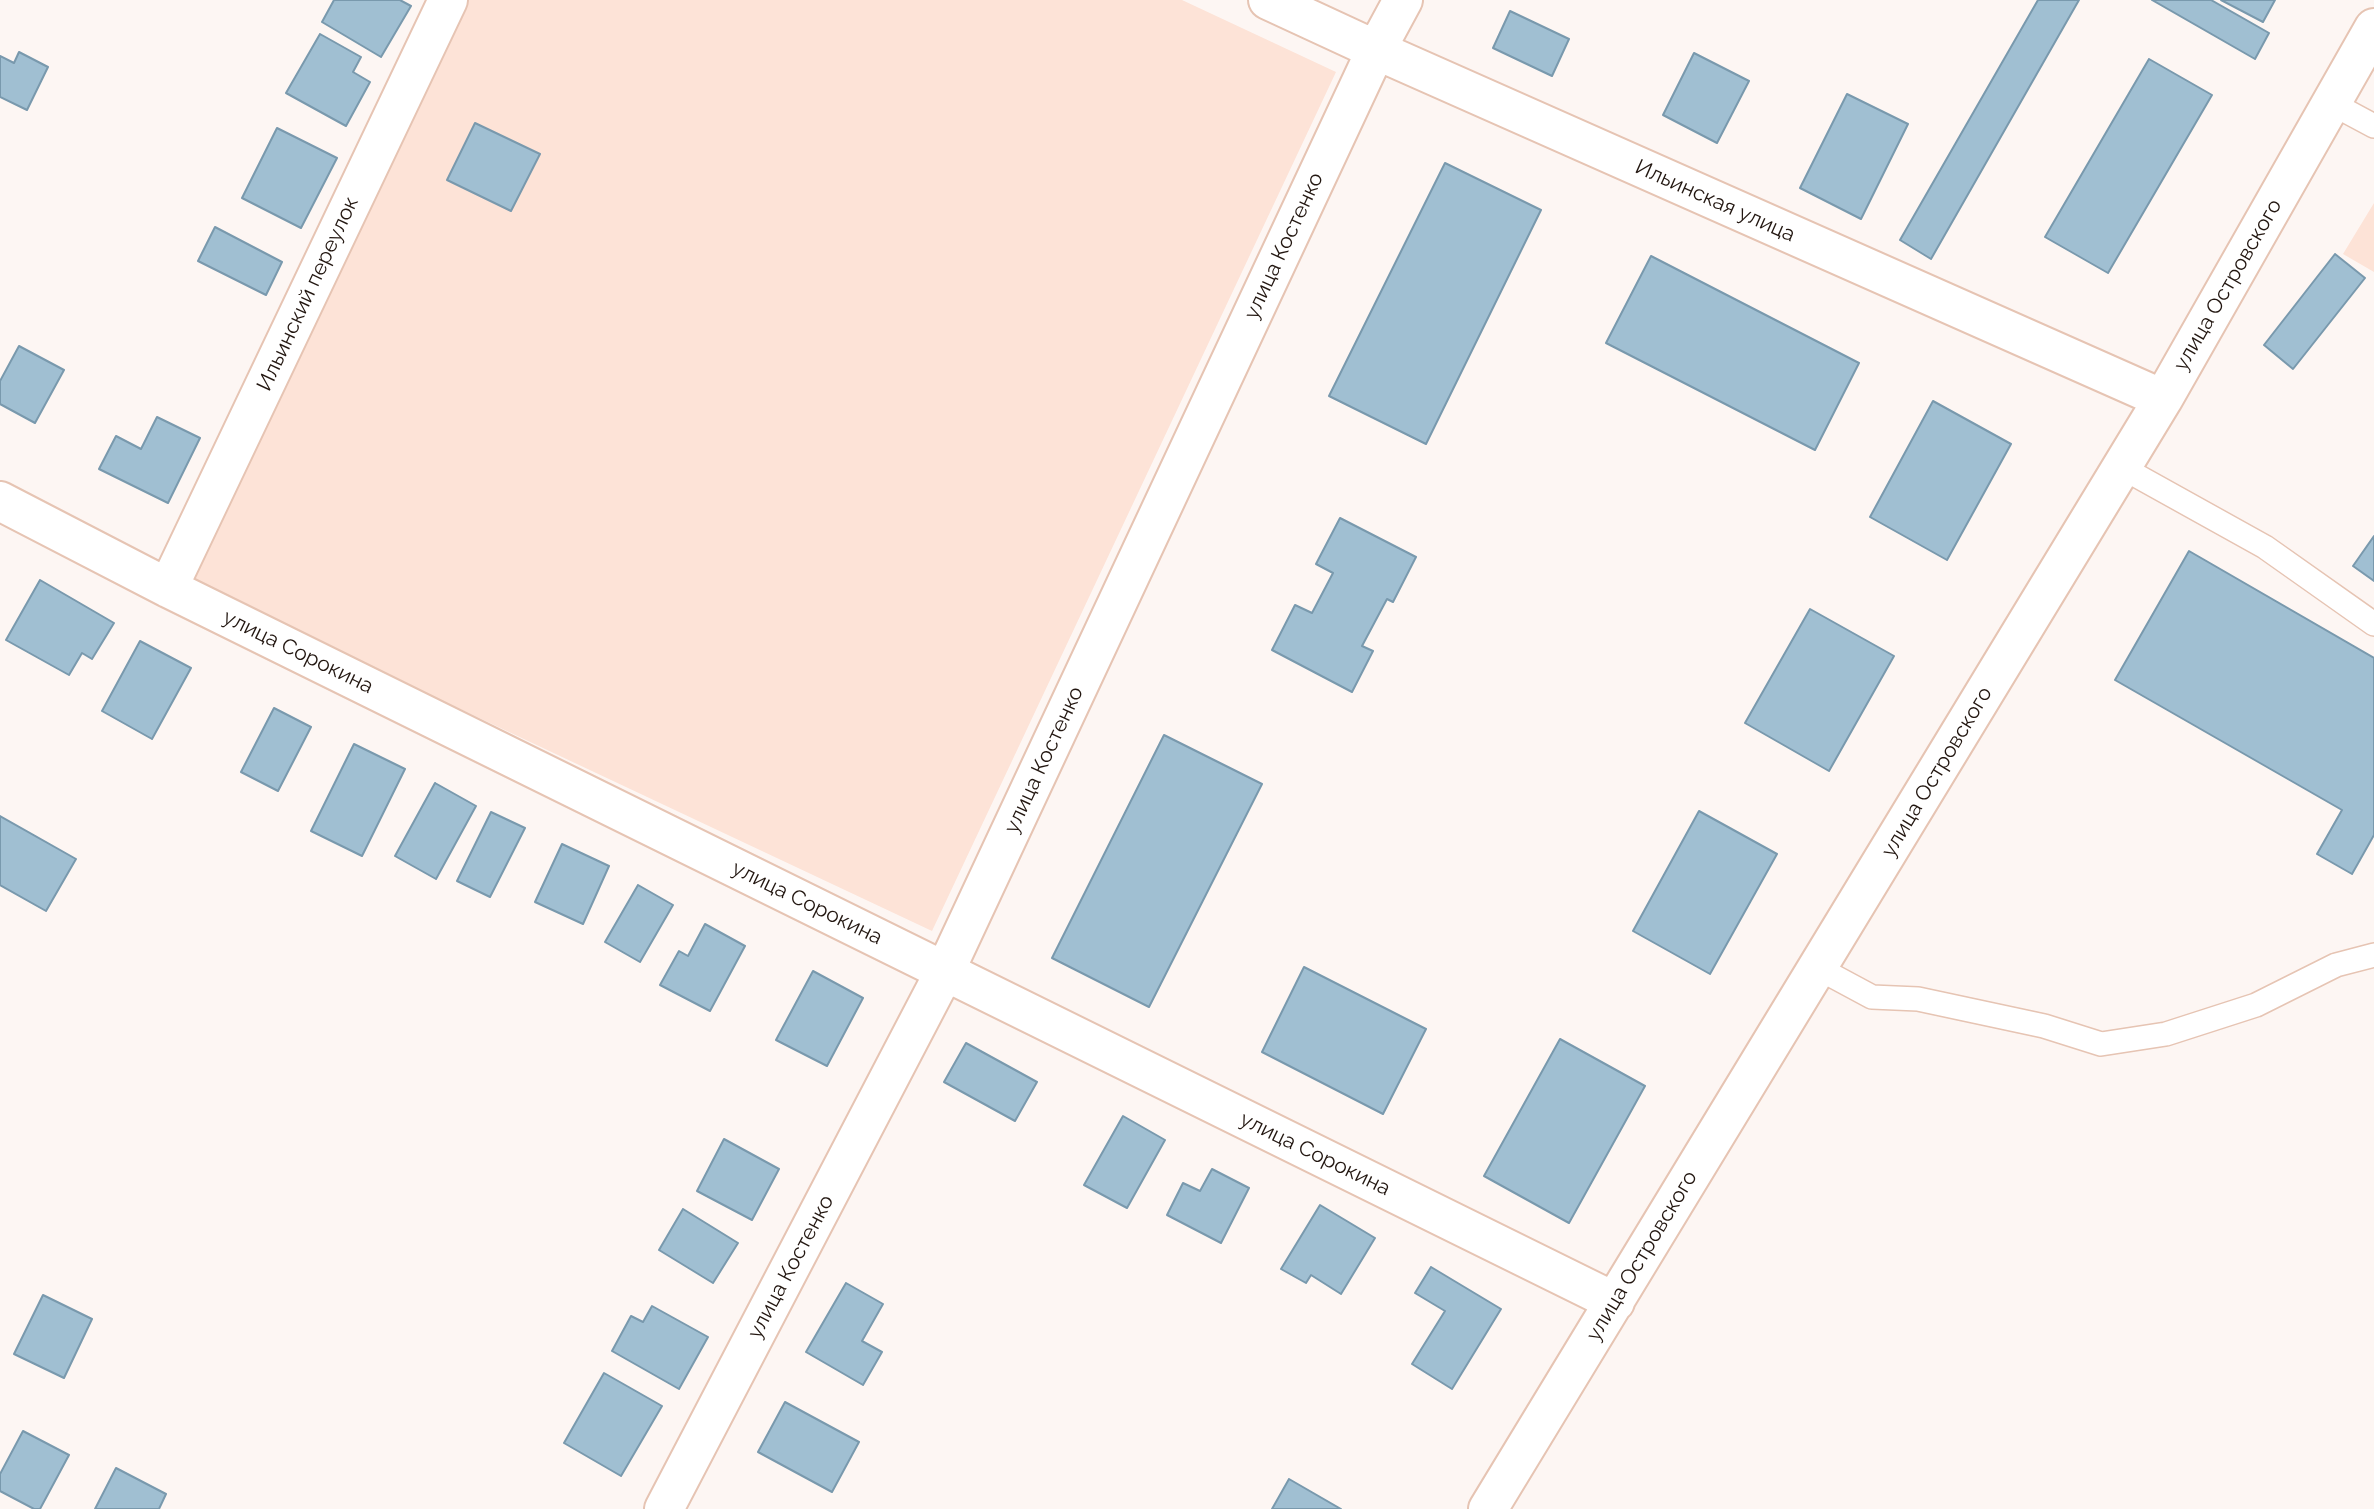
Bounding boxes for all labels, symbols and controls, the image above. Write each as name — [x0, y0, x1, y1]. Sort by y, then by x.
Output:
street label: Ильинская улица — [1631, 154, 1799, 248]
street label: улица Костенко — [1239, 169, 1329, 323]
street label: Ильинский переулок — [252, 193, 364, 395]
street label: улица Островского — [2169, 195, 2287, 375]
street label: улица Сорокина — [219, 605, 377, 699]
street label: улица Островского — [1876, 682, 1998, 862]
street label: улица Костенко — [999, 683, 1089, 837]
street label: улица Сорокина — [728, 856, 886, 950]
street label: улица Сорокина — [1236, 1107, 1394, 1201]
street label: улица Островского — [1581, 1166, 1703, 1346]
street label: улица Костенко — [743, 1191, 839, 1343]

